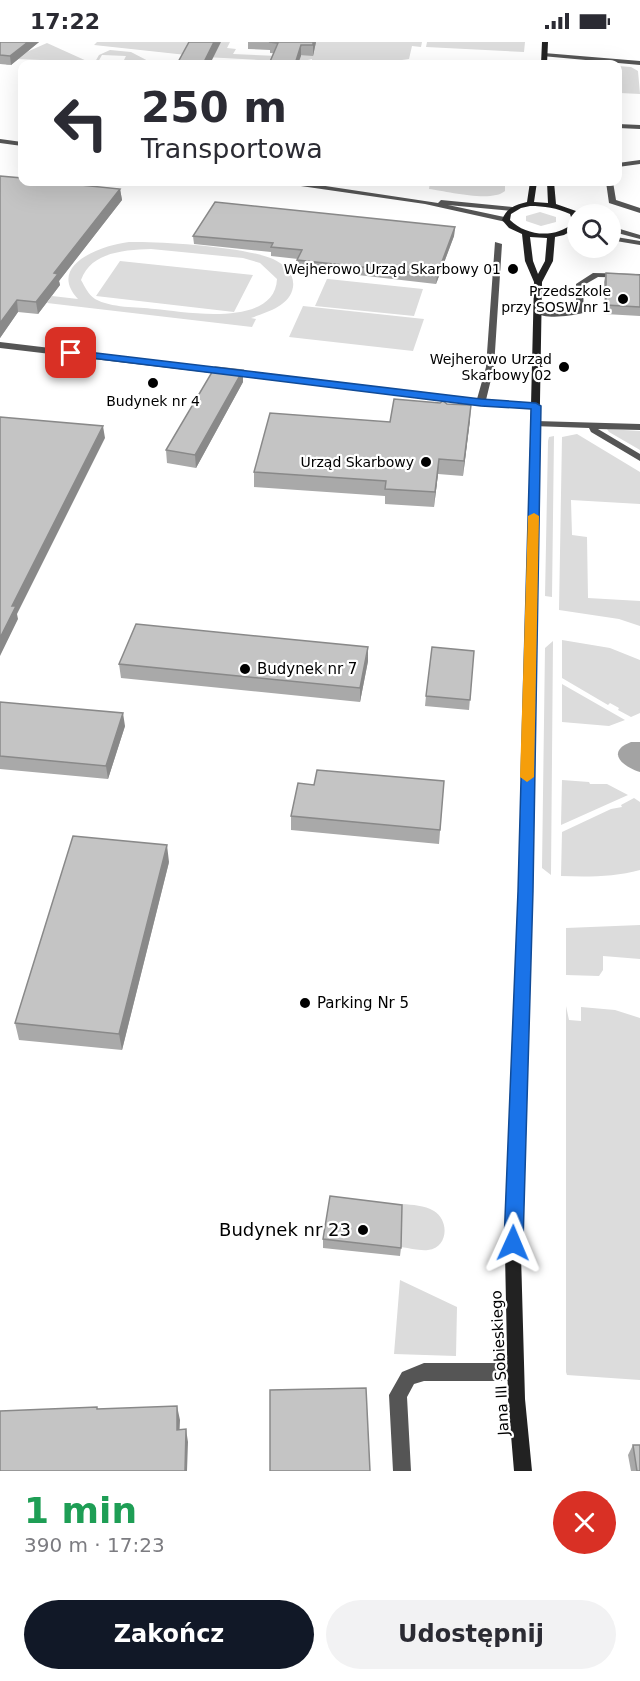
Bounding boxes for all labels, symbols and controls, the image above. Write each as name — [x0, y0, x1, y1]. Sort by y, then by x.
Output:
text: 17:22 — [30, 9, 100, 34]
text: 250 m — [141, 83, 287, 132]
icon: left — [42, 84, 120, 162]
text: Transportowa — [141, 133, 323, 164]
map controls — [567, 204, 621, 258]
button: search — [567, 204, 621, 258]
place label: Wejherowo Urząd Skarbowy 01 — [284, 261, 501, 277]
marker: Wejherowo Urząd Skarbowy 01 — [506, 262, 520, 276]
place label: Przedszkole przy SOSW nr 1 — [501, 283, 611, 315]
marker: Przedszkole przy SOSW nr 1 — [616, 292, 630, 306]
pin — [45, 327, 96, 378]
icon: arrive — [54, 336, 87, 369]
place label: Wejherowo Urząd Skarbowy 02 — [430, 351, 552, 383]
marker: Wejherowo Urząd Skarbowy 02 — [557, 360, 571, 374]
marker: Budynek nr 4 — [146, 376, 160, 390]
place label: Budynek nr 4 — [106, 393, 200, 409]
place label: Urząd Skarbowy — [300, 454, 414, 470]
marker: Urząd Skarbowy — [419, 455, 433, 469]
place label: Budynek nr 7 — [257, 660, 357, 678]
marker: Budynek nr 7 — [238, 662, 252, 676]
place label: Parking Nr 5 — [317, 994, 409, 1012]
marker: Parking Nr 5 — [298, 996, 312, 1010]
position arrow — [481, 1211, 545, 1275]
place label: Budynek nr 23 — [219, 1219, 351, 1240]
marker: Budynek nr 23 — [356, 1223, 370, 1237]
street label: Jana III Sobieskiego — [487, 1290, 513, 1437]
text: 1 min — [24, 1490, 137, 1531]
button: close — [553, 1491, 616, 1554]
text: 390 m · 17:23 — [24, 1533, 165, 1557]
button: Zakończ — [24, 1600, 314, 1669]
button: Udostępnij — [326, 1600, 616, 1669]

